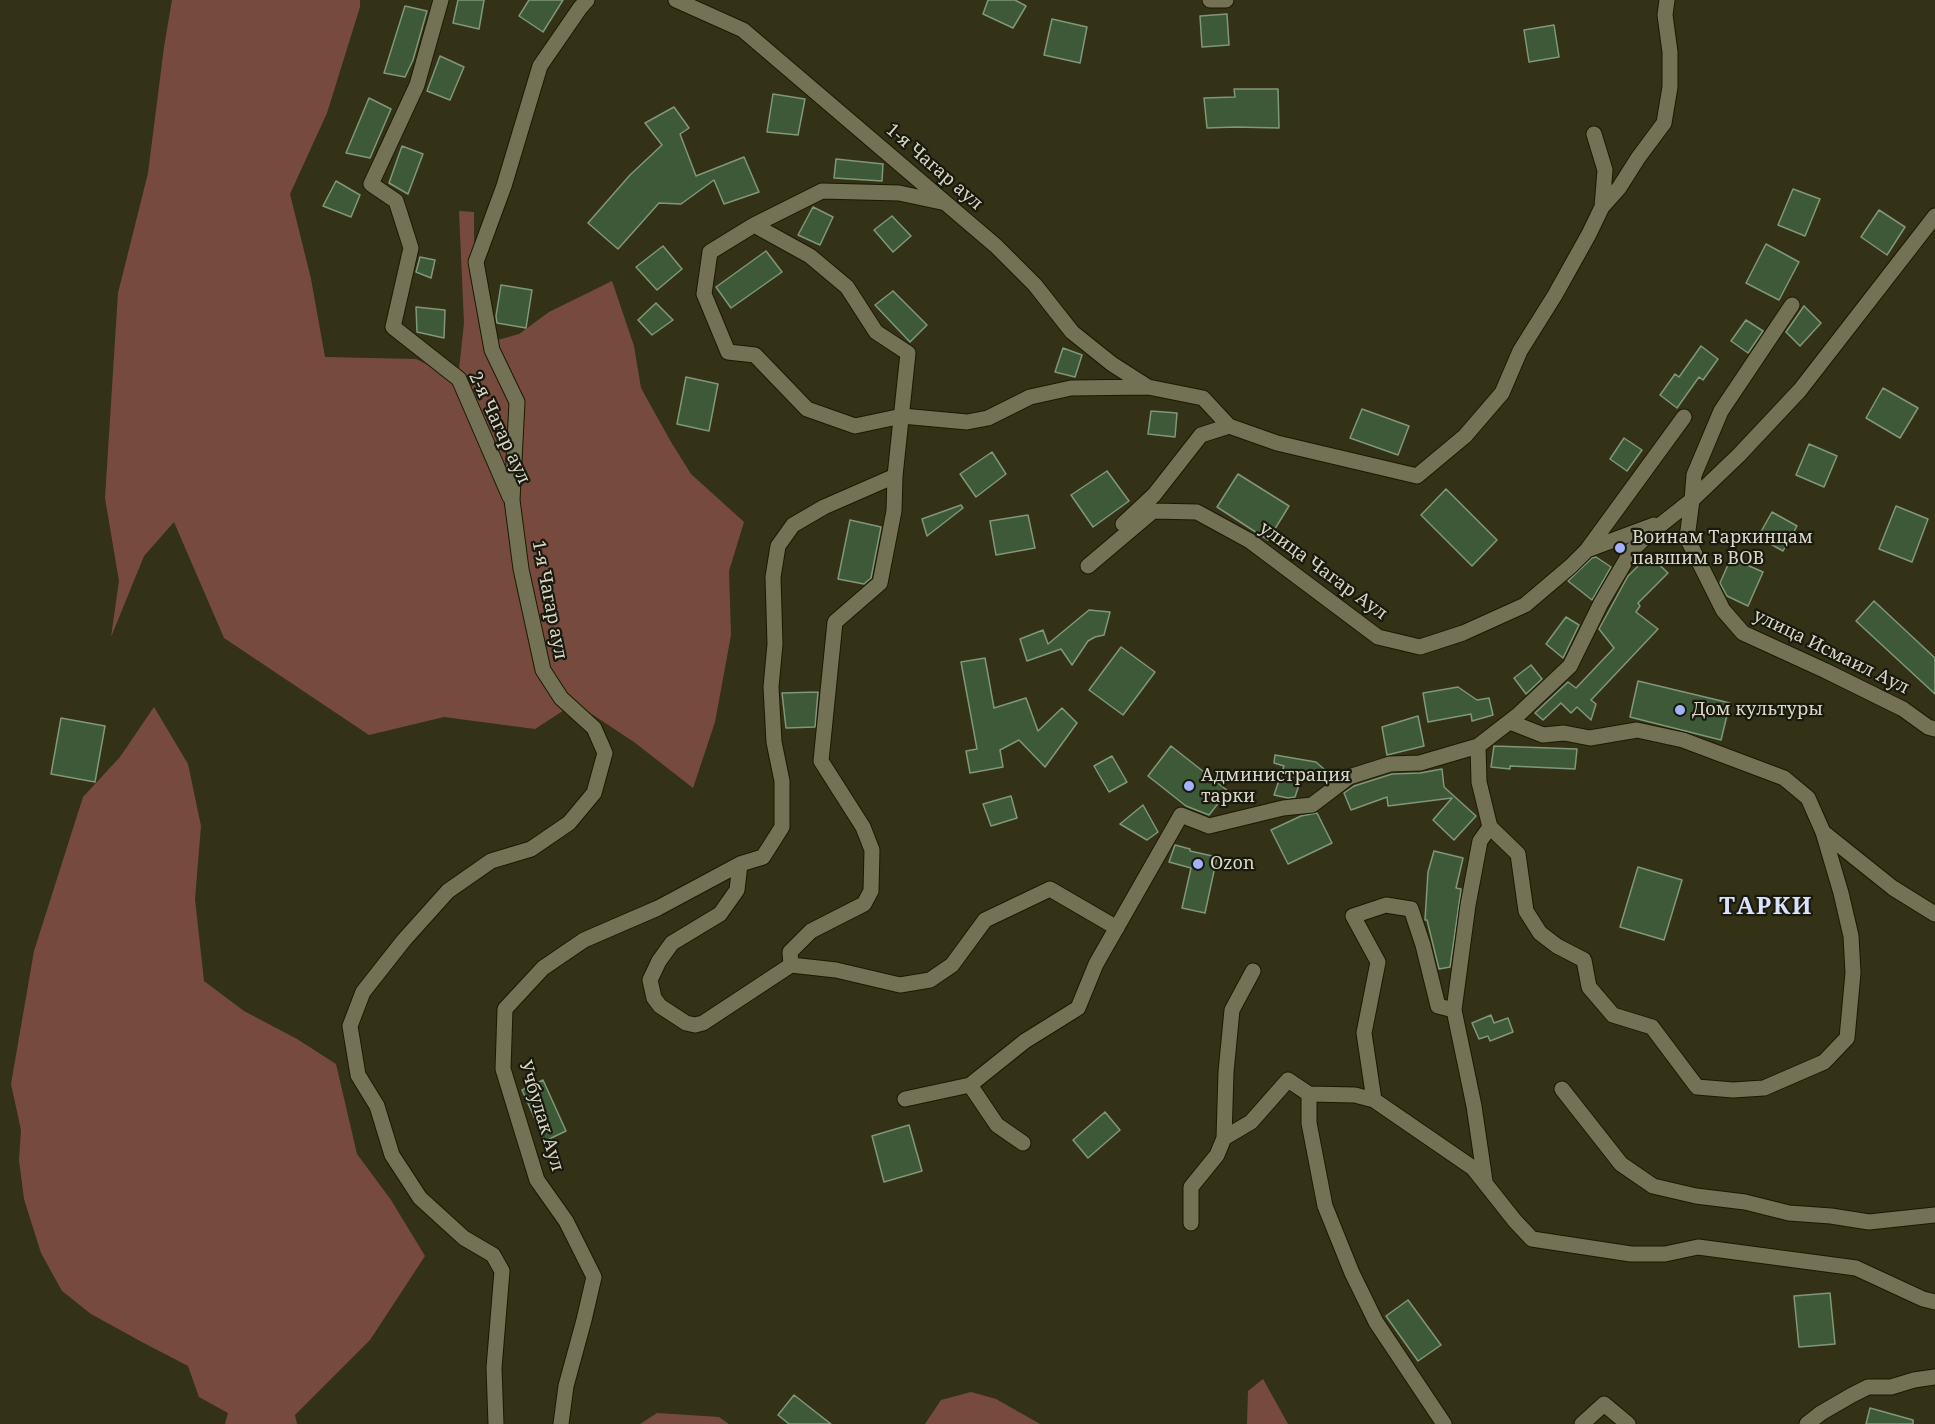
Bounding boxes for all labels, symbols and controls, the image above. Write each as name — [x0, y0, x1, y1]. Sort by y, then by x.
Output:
street label: 1-я Чагар аул — [881, 119, 987, 215]
street label: 2-я Чагар аул — [464, 369, 534, 487]
street label: улица Чагар Аул — [1255, 517, 1391, 625]
place label: Воинам Таркинцам павшим в ВОВ — [1632, 527, 1813, 570]
street label: 1-я Чагар аул — [527, 539, 571, 661]
marker: Воинам Таркинцам павшим в ВОВ — [1613, 541, 1627, 555]
street label: улица Исмаил Аул — [1750, 605, 1912, 699]
place label: Дом культуры — [1692, 699, 1823, 721]
marker: Дом культуры — [1673, 703, 1687, 717]
place label: Администрация тарки — [1201, 765, 1350, 808]
marker: Администрация тарки — [1182, 779, 1196, 793]
place label: Ozon — [1210, 853, 1255, 875]
marker: Ozon — [1191, 857, 1205, 871]
district label: ТАРКИ — [1719, 893, 1813, 921]
street label: Учбулак Аул — [514, 1058, 568, 1174]

